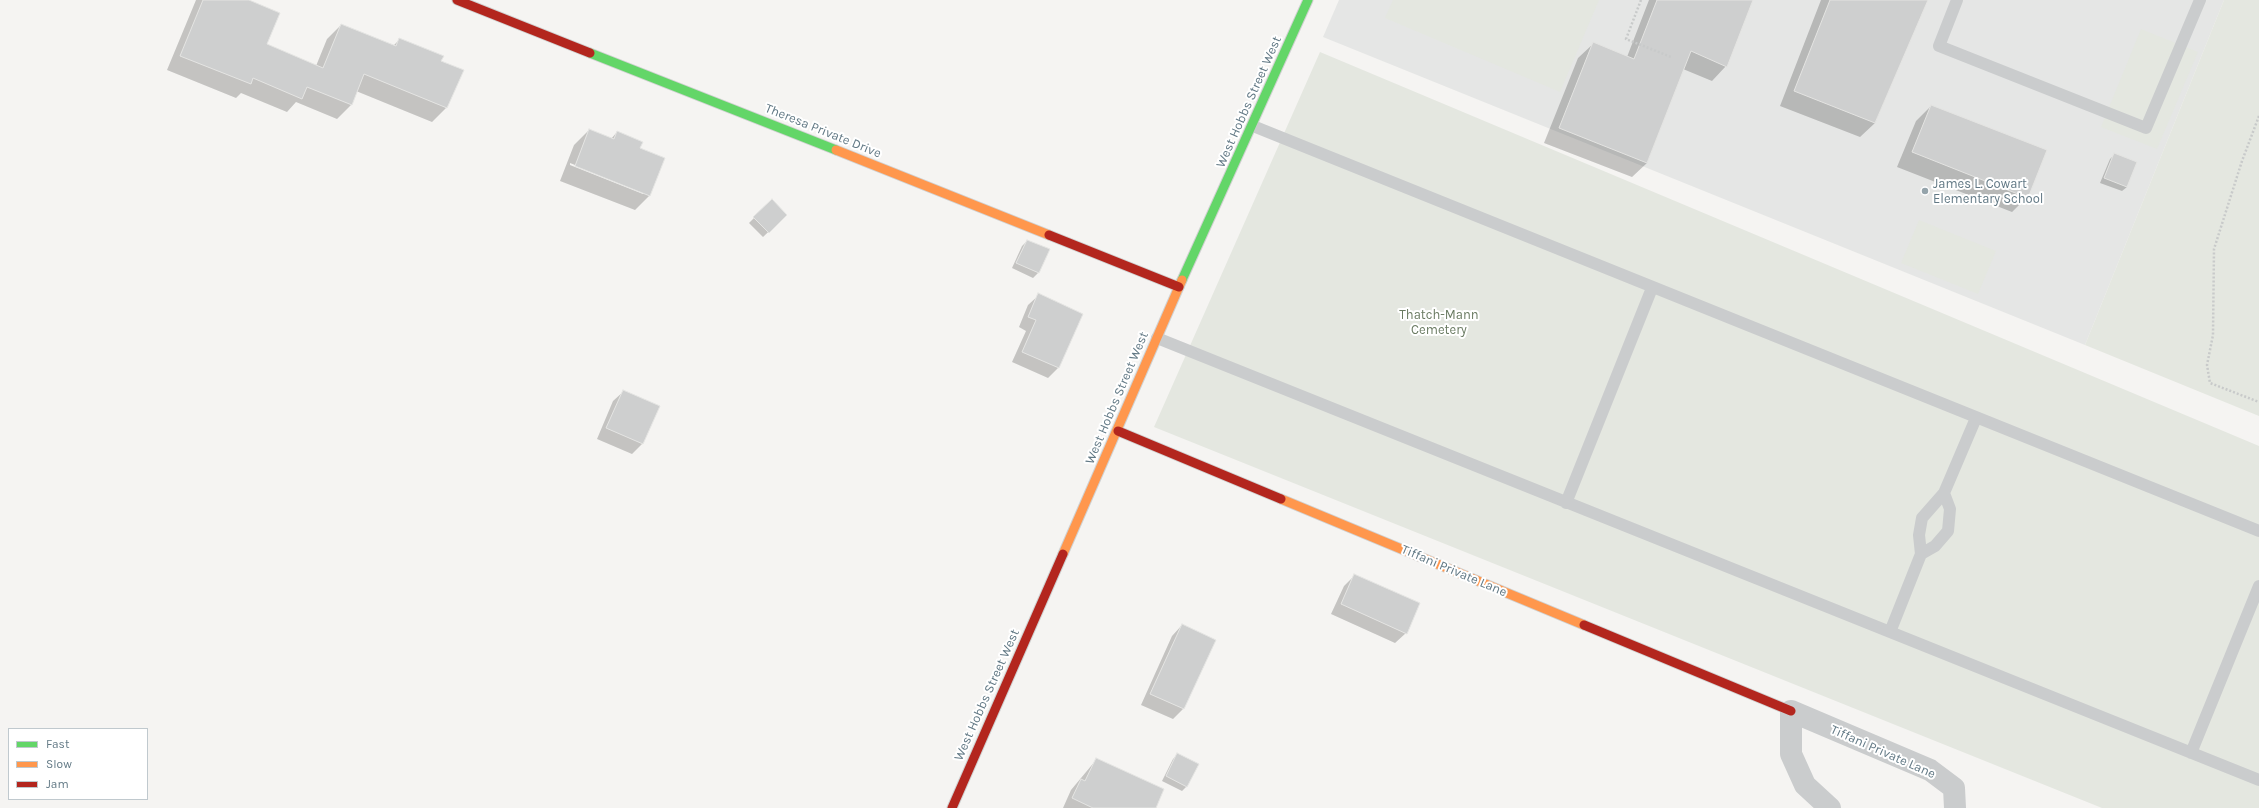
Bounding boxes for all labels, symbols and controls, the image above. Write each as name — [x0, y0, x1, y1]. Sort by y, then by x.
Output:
street label: West Hobbs Street West — [1213, 34, 1285, 170]
street label: Theresa Private Drive — [763, 101, 883, 161]
place label: James L. Cowart Elementary School — [1933, 176, 2043, 207]
marker: James L. Cowart Elementary School — [1920, 186, 1930, 196]
park label: Thatch-Mann Cemetery — [1399, 307, 1479, 338]
street label: West Hobbs Street West — [1082, 330, 1152, 466]
street label: Tiffani Private Lane — [1399, 542, 1509, 600]
street label: West Hobbs Street West — [951, 627, 1023, 763]
street label: Tiffani Private Lane — [1828, 722, 1938, 782]
legend — [8, 728, 148, 800]
text: Fast — [46, 737, 69, 751]
text: Slow — [46, 757, 72, 771]
text: Jam — [46, 777, 69, 791]

